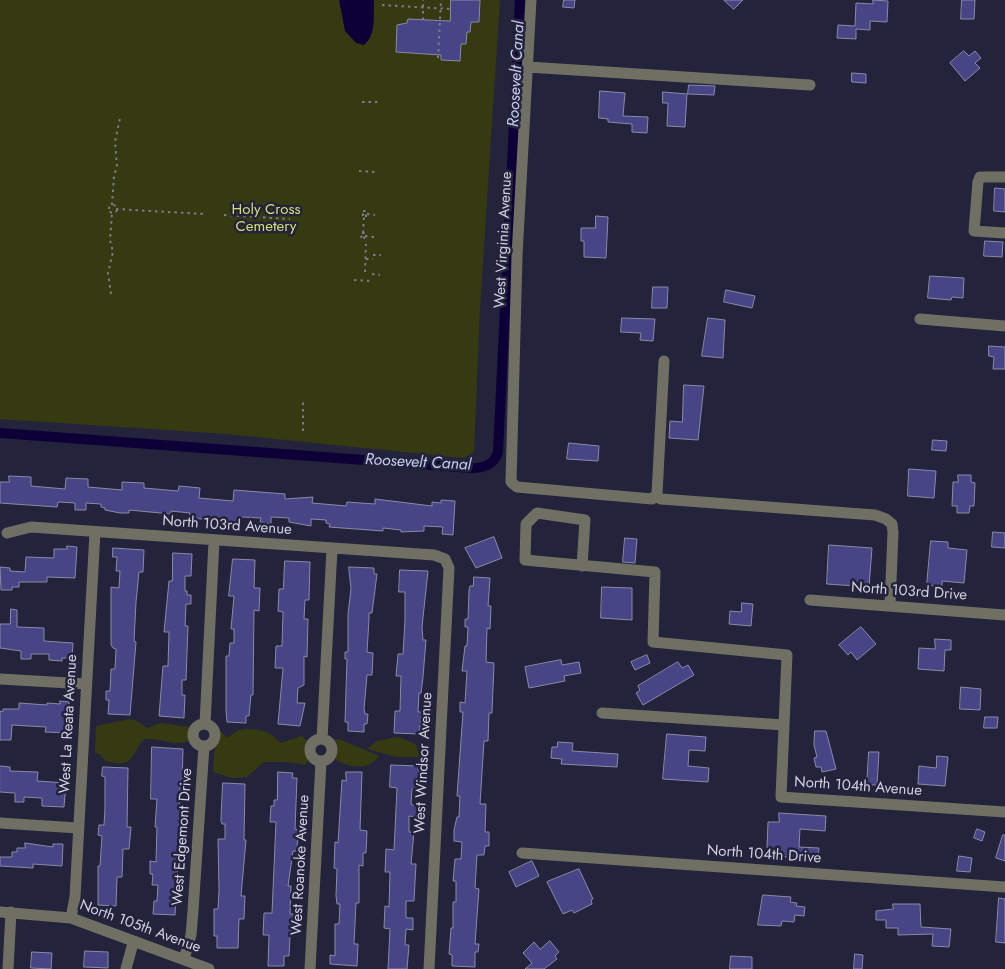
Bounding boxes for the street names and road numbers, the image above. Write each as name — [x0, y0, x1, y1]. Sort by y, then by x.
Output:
street label: West Virginia Avenue — [491, 171, 517, 309]
street label: North 103rd Avenue — [162, 512, 292, 540]
street label: North 103rd Drive — [850, 579, 968, 605]
street label: West La Reata Avenue — [56, 654, 82, 794]
street label: West Windsor Avenue — [411, 692, 437, 834]
street label: West Edgemont Drive — [169, 768, 197, 906]
street label: North 104th Avenue — [793, 774, 923, 800]
street label: West Roanoke Avenue — [288, 794, 314, 936]
street label: North 104th Drive — [706, 842, 822, 868]
street label: North 105th Avenue — [77, 897, 203, 957]

